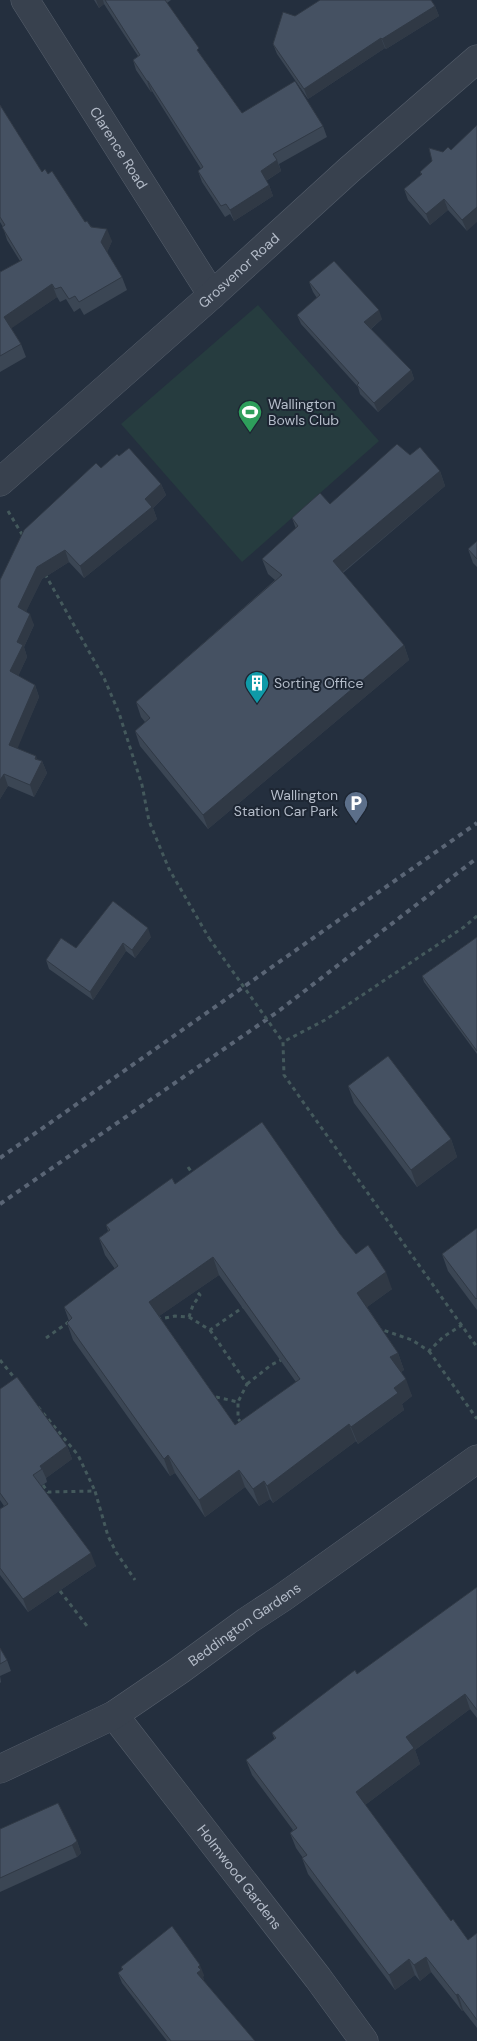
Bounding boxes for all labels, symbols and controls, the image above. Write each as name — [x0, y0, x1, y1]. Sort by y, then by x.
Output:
street label: Clarence Road — [86, 103, 151, 192]
street label: Grosvenor Road — [195, 229, 283, 312]
place label: Wallington Bowls Club — [268, 395, 339, 429]
sports icon: Wallington Bowls Club — [237, 399, 263, 433]
building icon: Sorting Office — [244, 670, 270, 704]
place label: Sorting Office — [274, 674, 364, 692]
place label: Wallington Station Car Park — [234, 786, 338, 820]
parking icon: Wallington Station Car Park — [343, 790, 369, 824]
street label: Beddington Gardens — [185, 1579, 304, 1670]
street label: Holmwood Gardens — [193, 1821, 286, 1933]

